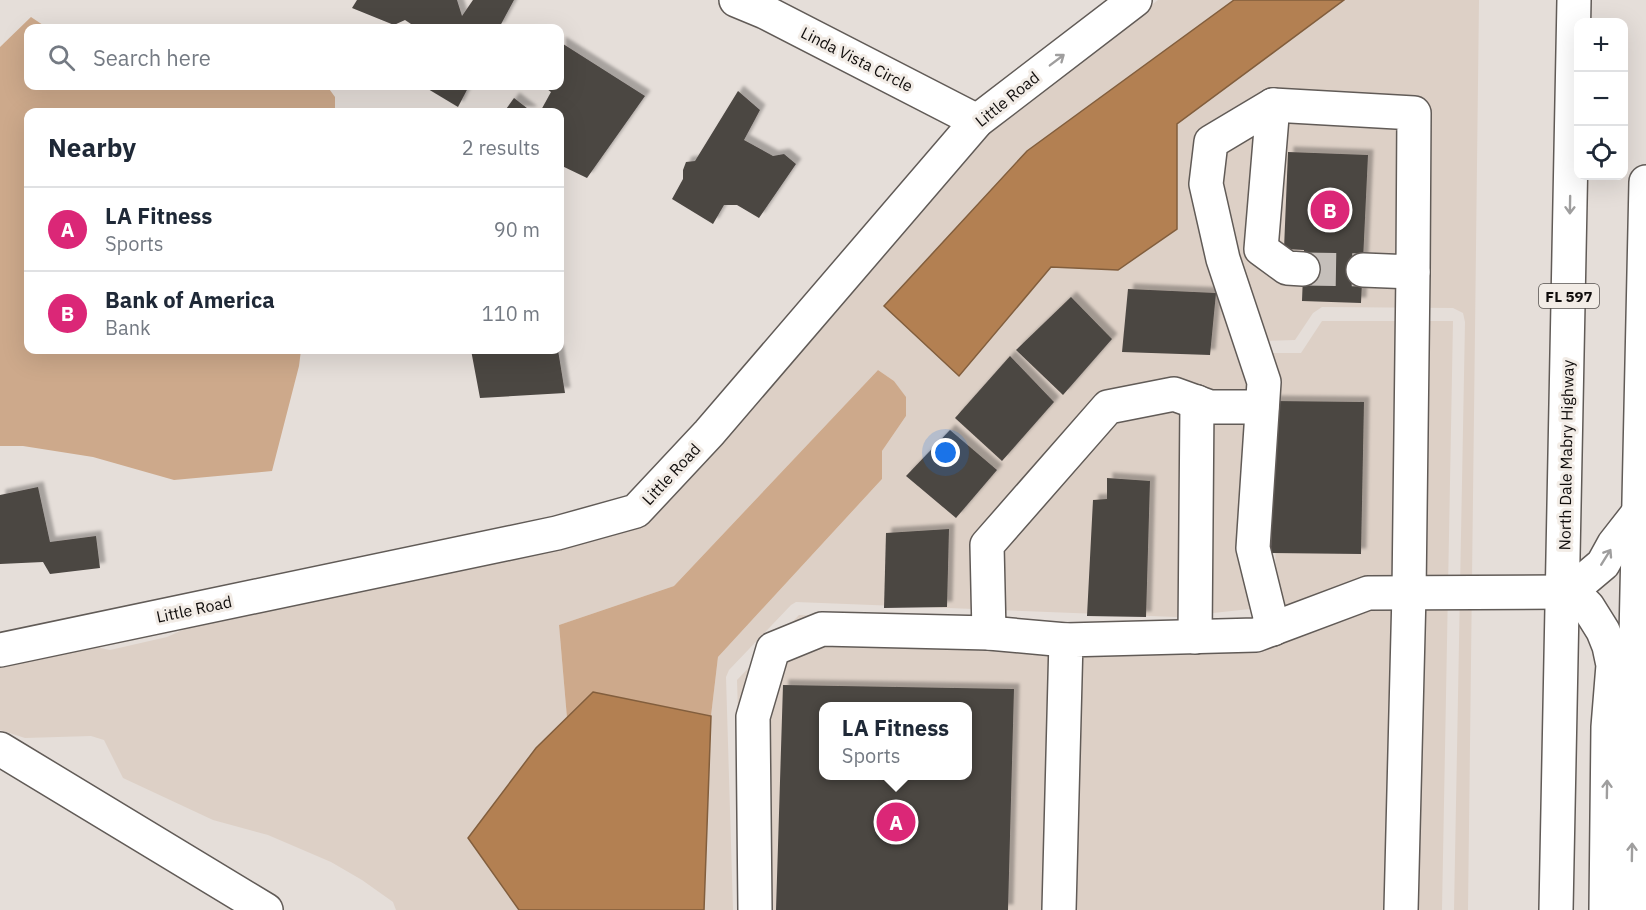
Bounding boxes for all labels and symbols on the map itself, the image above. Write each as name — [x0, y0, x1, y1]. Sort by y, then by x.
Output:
street label: Linda Vista Circle — [798, 22, 917, 96]
one-way arrow — [1048, 53, 1064, 66]
street label: Little Road — [971, 67, 1043, 131]
pin: B — [1310, 188, 1350, 232]
one-way arrow — [1565, 195, 1576, 215]
road number: FL 597 — [1539, 284, 1599, 308]
street label: North Dale Mabry Highway — [1554, 359, 1578, 551]
your location — [931, 438, 960, 467]
street label: Little Road — [637, 439, 705, 509]
one-way arrow — [1601, 549, 1613, 566]
street label: Little Road — [154, 591, 234, 627]
one-way arrow — [1602, 779, 1613, 799]
pin: A — [876, 800, 916, 844]
one-way arrow — [1626, 842, 1637, 862]

